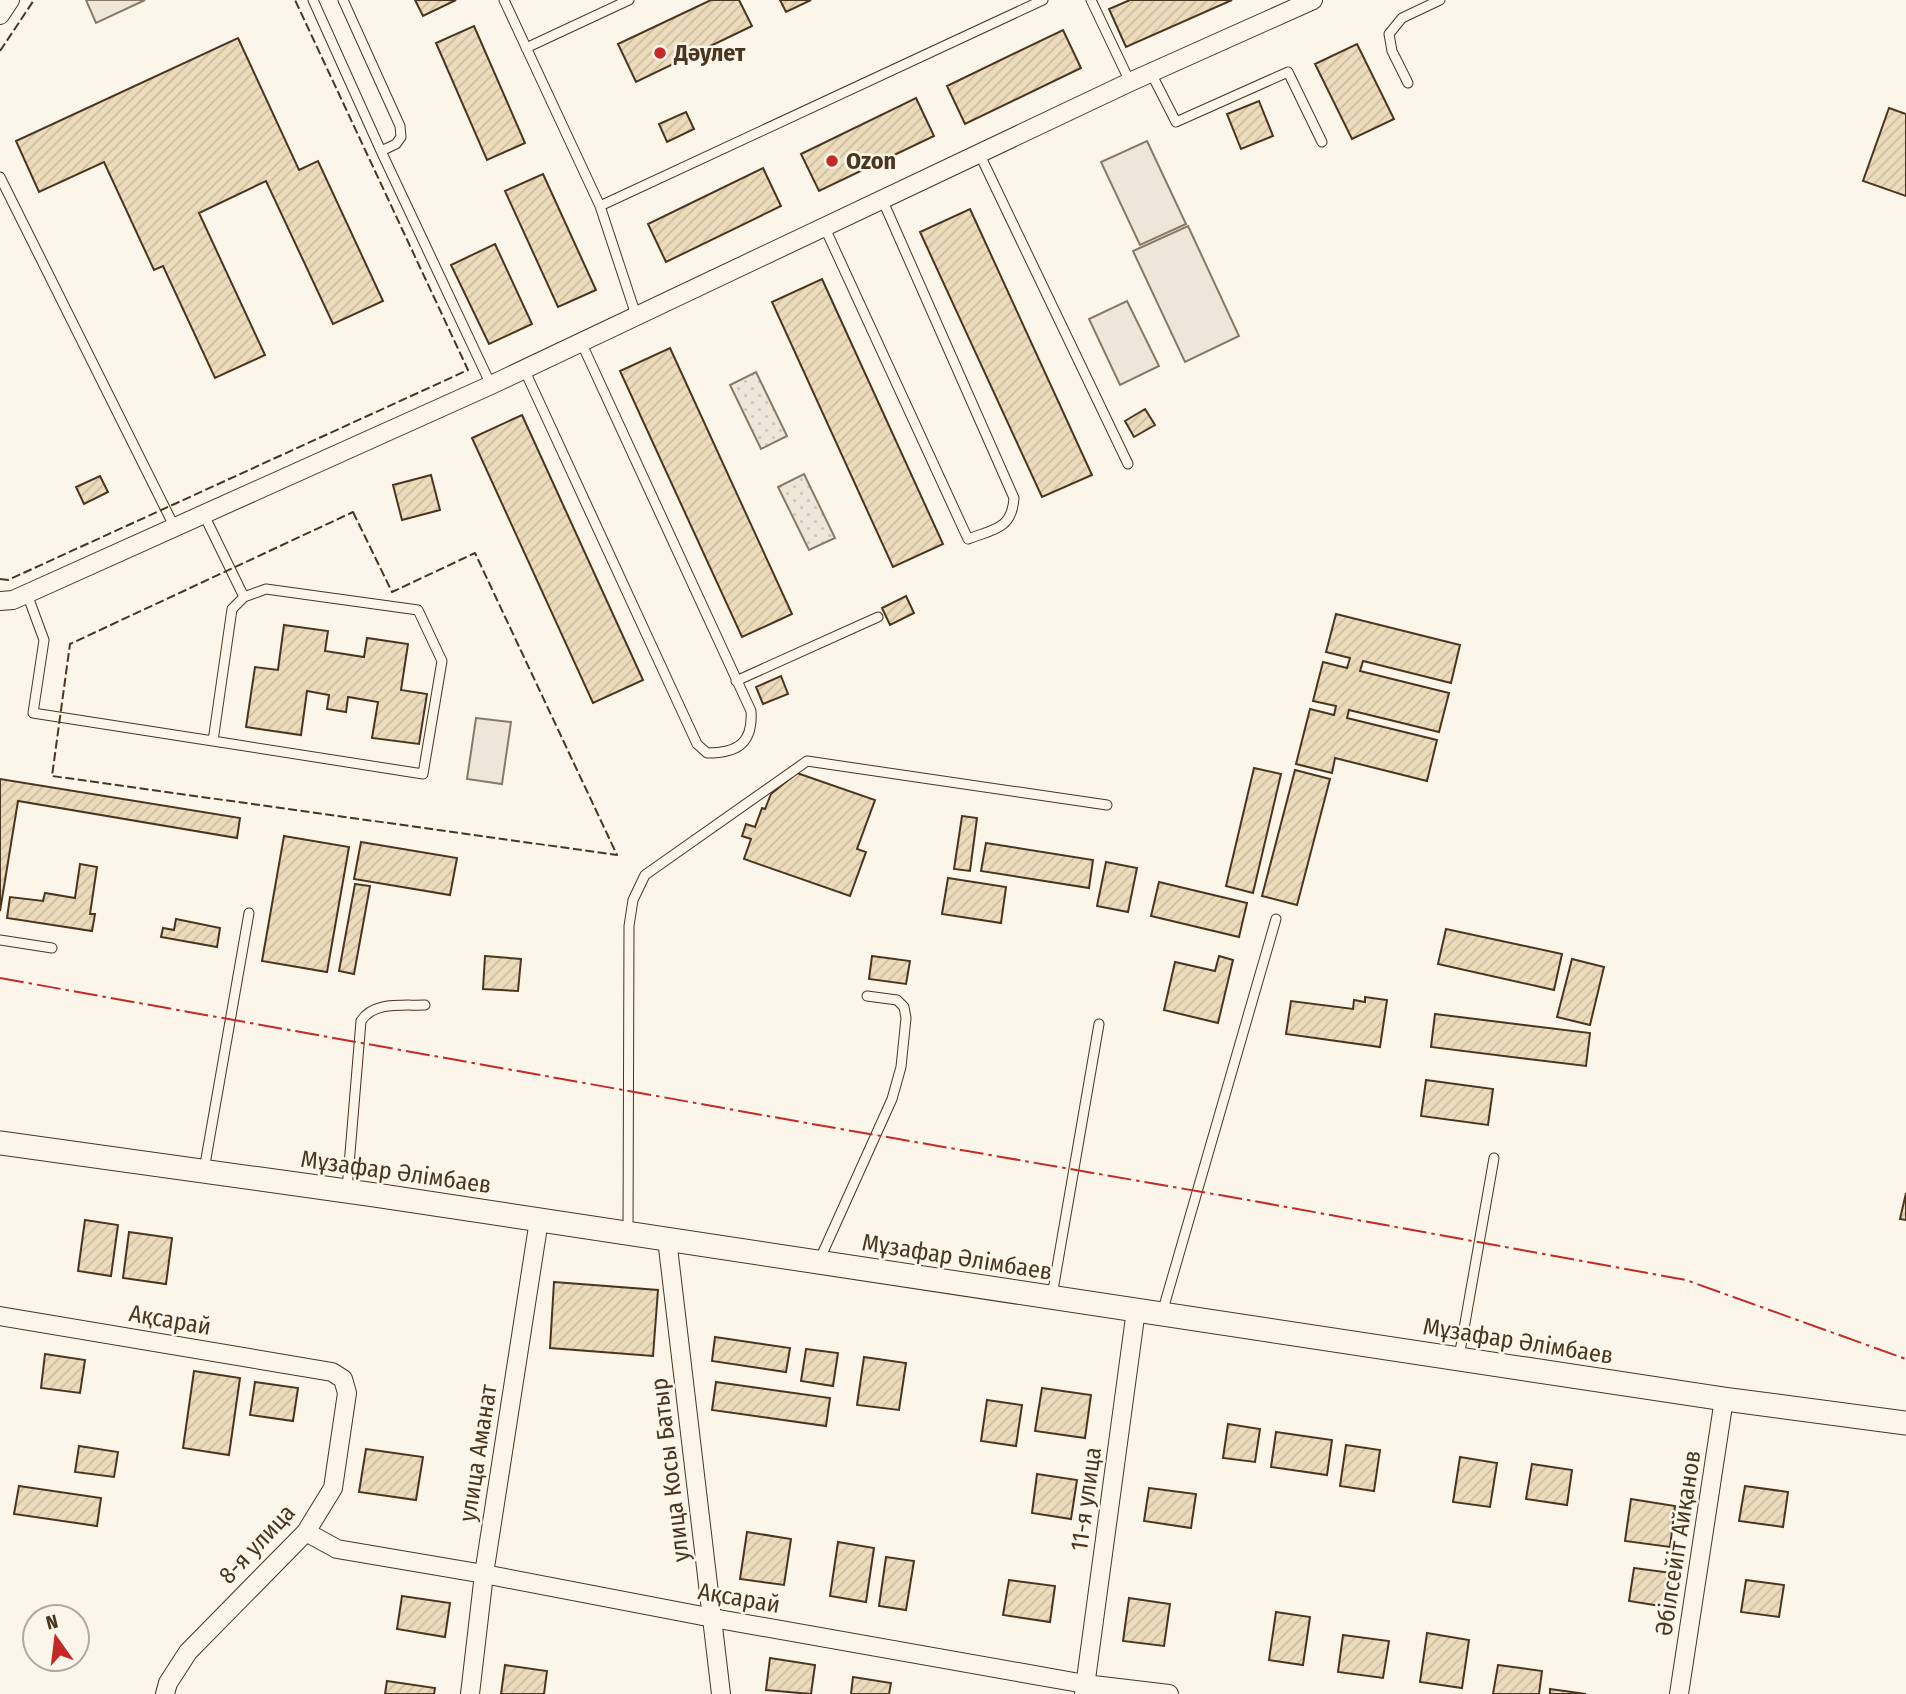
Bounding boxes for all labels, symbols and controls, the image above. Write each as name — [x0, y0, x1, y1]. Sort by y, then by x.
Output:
place label: Дәулет — [673, 39, 746, 67]
marker: Дәулет — [652, 45, 668, 61]
place label: Ozon — [846, 147, 896, 175]
marker: Ozon — [824, 153, 840, 169]
street label: Мұзафар Әлімбаев — [299, 1145, 493, 1199]
street label: Мұзафар Әлімбаев — [860, 1228, 1054, 1286]
street label: Ақсарай — [127, 1299, 213, 1341]
street label: Мұзафар Әлімбаев — [1421, 1312, 1615, 1370]
street label: улица Косы Батыр — [645, 1376, 695, 1564]
street label: улица Аманат — [453, 1382, 503, 1524]
street label: 11-я улица — [1065, 1445, 1107, 1553]
street label: Әбілсейіт Айқанов — [1650, 1448, 1706, 1638]
street label: 8-я улица — [213, 1499, 301, 1589]
street label: Ақсарай — [696, 1577, 782, 1619]
north arrow — [21, 1603, 91, 1673]
text: N — [44, 1609, 60, 1635]

